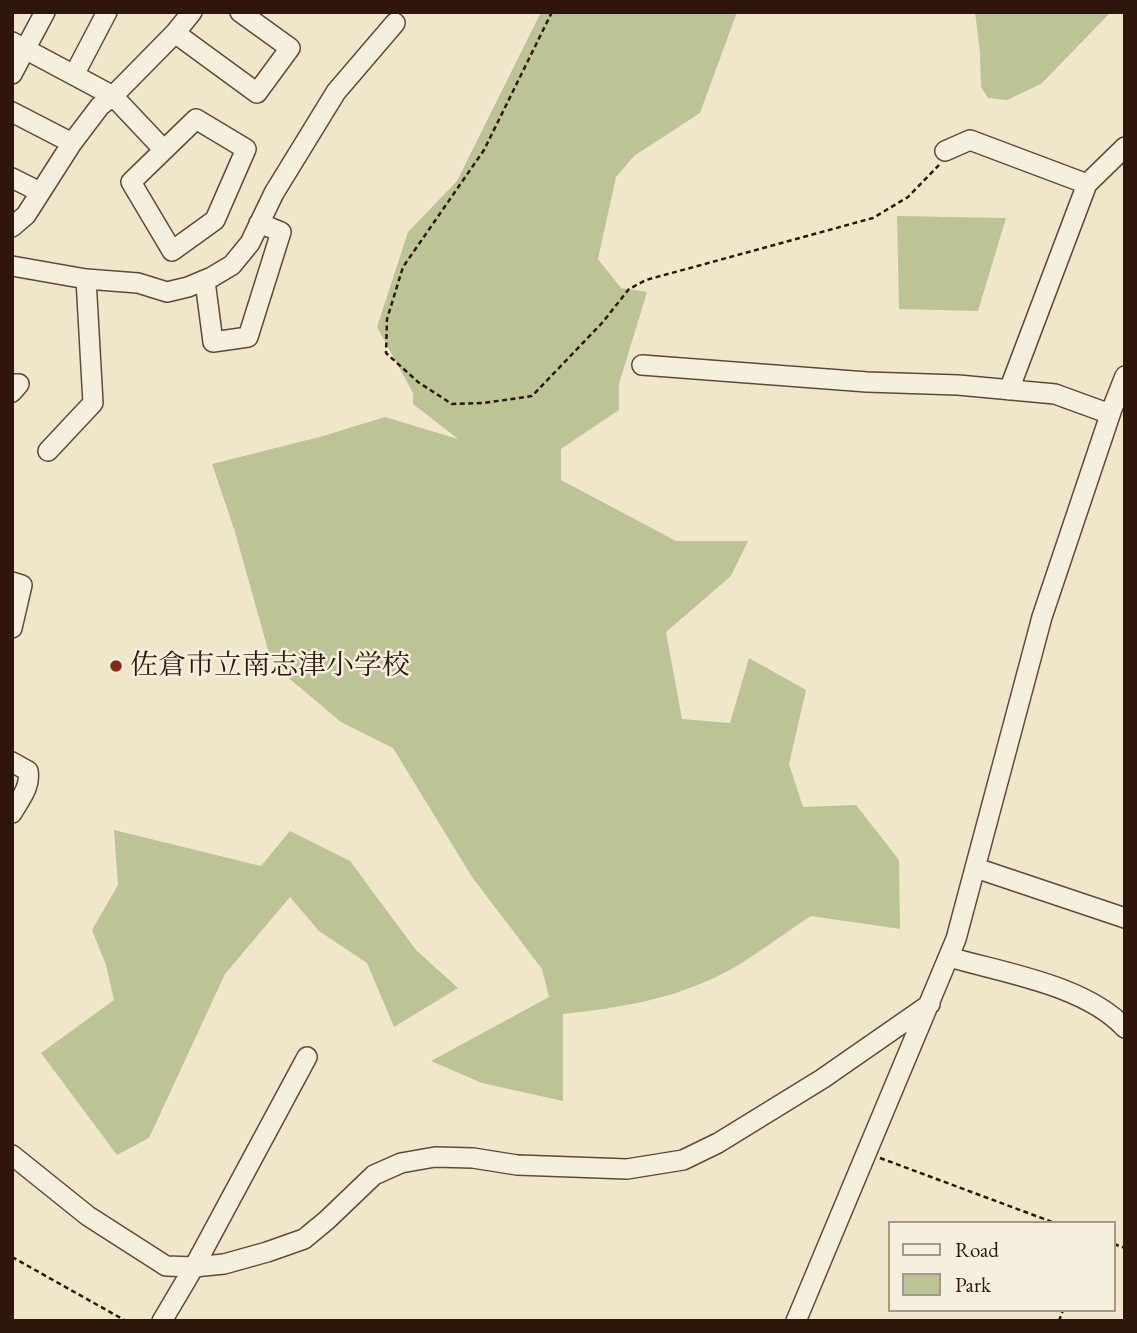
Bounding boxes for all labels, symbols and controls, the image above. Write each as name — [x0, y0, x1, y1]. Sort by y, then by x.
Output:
place label: 佐倉市立南志津小学校 — [130, 649, 410, 683]
marker: 佐倉市立南志津小学校 — [108, 658, 124, 674]
legend — [888, 1221, 1116, 1312]
text: Road — [955, 1236, 999, 1263]
text: Park — [955, 1271, 991, 1298]

